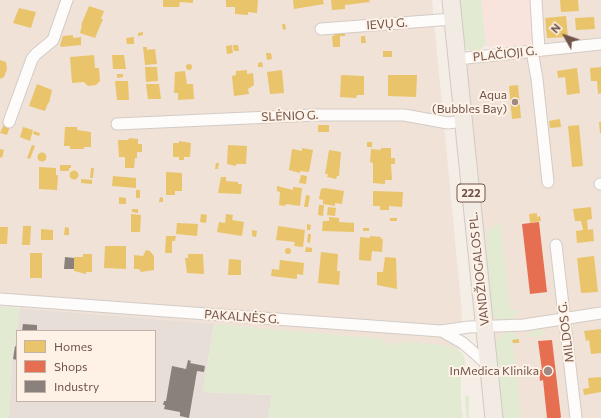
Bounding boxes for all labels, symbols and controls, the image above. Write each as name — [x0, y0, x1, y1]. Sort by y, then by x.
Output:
street label: IEVŲ G. — [366, 15, 408, 33]
north arrow — [545, 16, 585, 56]
text: N — [548, 21, 563, 35]
street label: PLAČIOJI G. — [472, 43, 538, 65]
place label: Aqua (Bubbles Bay) — [432, 88, 507, 116]
marker: Aqua (Bubbles Bay) — [510, 97, 520, 107]
street label: SLĖNIO G. — [261, 108, 319, 124]
road number: 222 — [457, 184, 485, 202]
street label: VANDŽIOGALOS PL. — [466, 211, 492, 327]
street label: MILDOS G. — [555, 301, 577, 363]
street label: PAKALNĖS G. — [204, 307, 280, 327]
legend — [16, 330, 156, 402]
text: Homes — [54, 339, 92, 353]
text: Shops — [54, 359, 88, 373]
place label: InMedica Klinika — [450, 364, 539, 378]
marker: InMedica Klinika — [542, 365, 554, 377]
text: Industry — [54, 379, 99, 393]

